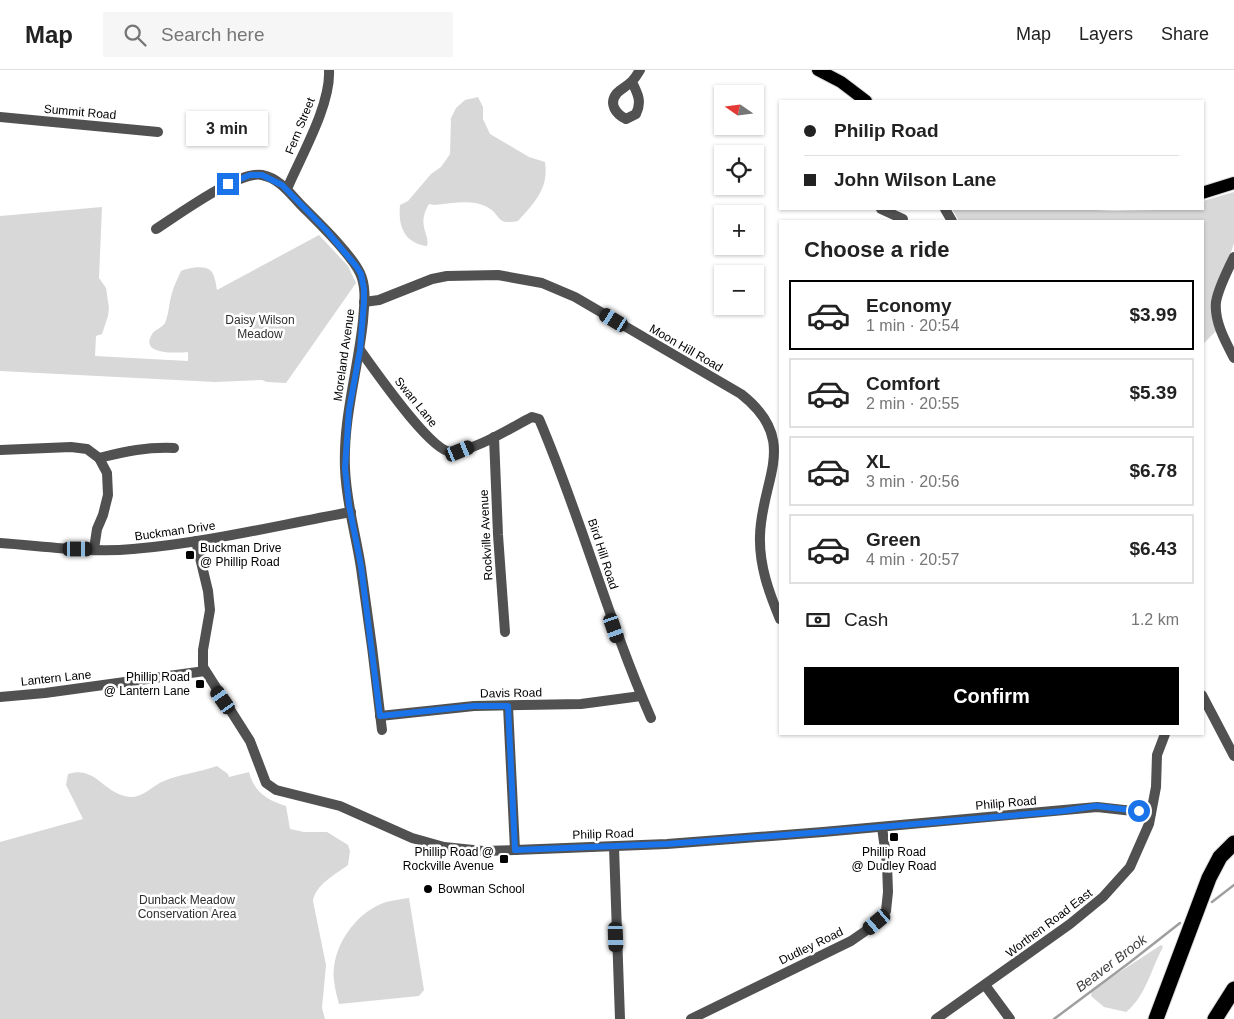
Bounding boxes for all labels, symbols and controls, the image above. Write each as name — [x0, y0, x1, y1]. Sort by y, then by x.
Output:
search box — [103, 12, 453, 57]
text: Map — [25, 21, 73, 48]
icon: search — [121, 21, 149, 49]
text: Search here — [161, 24, 265, 45]
text: Map — [1016, 24, 1051, 44]
text: Layers — [1079, 24, 1133, 44]
text: Share — [1161, 24, 1209, 44]
north arrow — [714, 85, 764, 135]
map controls — [714, 85, 764, 315]
street label: Fern Street — [282, 95, 318, 156]
street label: Summit Road — [43, 102, 117, 122]
callout: 3 min — [187, 112, 269, 146]
text: 3 min — [206, 120, 248, 137]
text: Philip Road — [834, 120, 939, 141]
button: locate — [714, 145, 764, 195]
text: John Wilson Lane — [834, 169, 996, 190]
route end — [217, 173, 239, 195]
button: + — [714, 205, 764, 255]
text: Choose a ride — [804, 237, 949, 262]
button: − — [714, 265, 764, 315]
icon: car — [806, 293, 851, 338]
text: Economy — [866, 295, 952, 316]
text: $3.99 — [1129, 304, 1177, 325]
car — [597, 306, 630, 334]
street label: Moreland Avenue — [331, 308, 357, 402]
park label: Daisy Wilson Meadow — [225, 313, 295, 341]
text: 1 min · 20:54 — [866, 317, 959, 334]
street label: Moon Hill Road — [647, 321, 725, 375]
icon: car — [806, 371, 851, 416]
text: Comfort — [866, 373, 940, 394]
street label: Swan Lane — [392, 374, 441, 430]
text: $5.39 — [1129, 382, 1177, 403]
text: 2 min · 20:55 — [866, 395, 959, 412]
car — [443, 438, 476, 464]
icon: car — [806, 449, 851, 494]
text: XL — [866, 451, 890, 472]
text: $6.78 — [1129, 460, 1177, 481]
text: 3 min · 20:56 — [866, 473, 959, 490]
street label: Rockville Avenue — [477, 489, 495, 581]
street label: Bird Hill Road — [585, 517, 621, 591]
street label: Buckman Drive — [134, 518, 217, 544]
icon: car — [806, 527, 851, 572]
text: Green — [866, 529, 921, 550]
text: $6.43 — [1129, 538, 1177, 559]
place label: Buckman Drive @ Phillip Road — [200, 541, 282, 569]
car — [63, 542, 93, 557]
marker: Buckman Drive @ Phillip Road — [184, 549, 196, 561]
text: 4 min · 20:57 — [866, 551, 959, 568]
icon: cash — [804, 606, 832, 634]
text: Cash — [844, 609, 888, 630]
car — [602, 611, 625, 645]
text: 1.2 km — [1131, 611, 1179, 628]
street label: Lantern Lane — [20, 667, 92, 689]
button: Confirm — [804, 667, 1179, 725]
place label: Phillip Road @ Lantern Lane — [104, 670, 190, 698]
marker: Phillip Road @ Lantern Lane — [194, 678, 206, 690]
car — [208, 683, 237, 717]
street label: Davis Road — [480, 685, 542, 701]
street label: Philip Road — [975, 793, 1037, 813]
route start — [1128, 800, 1150, 822]
street label: Philip Road — [572, 826, 634, 842]
marker: Phillip Road @ Dudley Road — [888, 831, 900, 843]
place label: Phillip Road @ Rockville Avenue — [403, 845, 494, 873]
place label: Phillip Road @ Dudley Road — [852, 845, 936, 873]
marker: Phillip Road @ Rockville Avenue — [498, 853, 510, 865]
place label: Bowman School — [438, 882, 525, 896]
marker: Bowman School — [422, 883, 434, 895]
street label: Worthen Road East — [1003, 886, 1095, 960]
park label: Dunback Meadow Conservation Area — [138, 893, 237, 921]
car — [860, 907, 893, 937]
car — [607, 922, 624, 952]
street label: Dudley Road — [777, 925, 845, 967]
water label: Beaver Brook — [1072, 930, 1150, 995]

